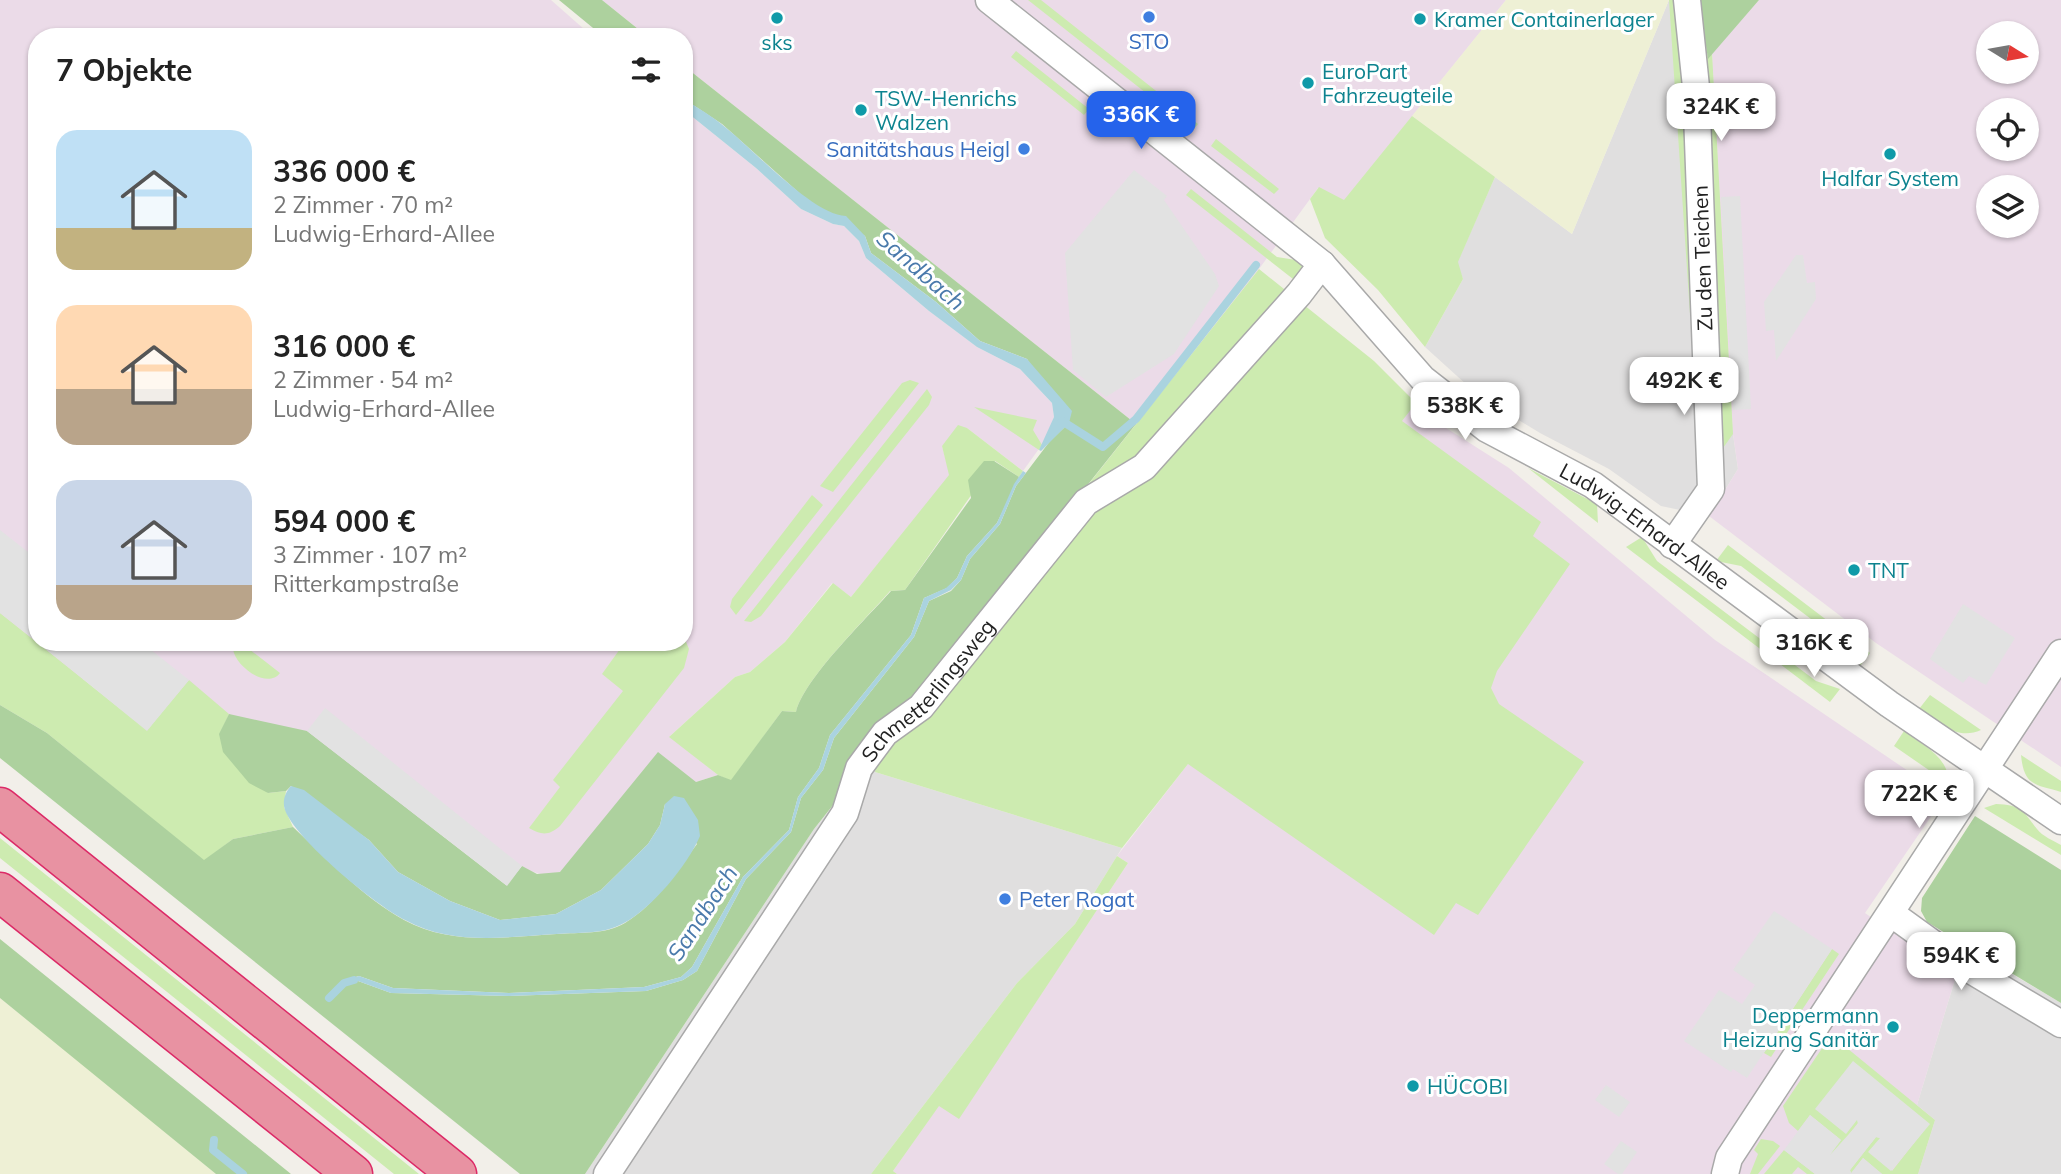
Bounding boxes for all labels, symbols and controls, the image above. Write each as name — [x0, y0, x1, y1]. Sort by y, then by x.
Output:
place label: Kramer Containerlager — [1434, 6, 1654, 32]
marker: STO — [1141, 9, 1157, 25]
marker: sks — [769, 10, 785, 26]
marker: Kramer Containerlager — [1412, 11, 1428, 27]
north arrow — [1976, 21, 2039, 84]
map controls — [1976, 21, 2039, 238]
place label: STO — [1129, 28, 1169, 54]
place label: sks — [761, 29, 793, 55]
text: 7 Objekte — [56, 51, 192, 89]
icon: filters — [627, 51, 665, 89]
place label: EuroPart Fahrzeugteile — [1322, 58, 1453, 108]
marker: EuroPart Fahrzeugteile — [1300, 75, 1316, 91]
pin: 324K € — [1664, 83, 1778, 143]
place label: TSW-Henrichs Walzen — [875, 85, 1017, 135]
text: 324K € — [1683, 91, 1759, 120]
pin: 336K € — [1084, 92, 1198, 151]
button: locate — [1976, 98, 2039, 161]
text: 336K € — [1103, 99, 1179, 128]
marker: TSW-Henrichs Walzen — [853, 102, 869, 118]
place label: Sanitätshaus Heigl — [826, 136, 1010, 162]
marker: Sanitätshaus Heigl — [1016, 141, 1032, 157]
marker: Halfar System — [1882, 146, 1898, 162]
text: 336 000 € — [273, 152, 415, 190]
icon: home — [112, 158, 196, 242]
place label: Halfar System — [1821, 165, 1959, 191]
button: layers — [1976, 175, 2039, 238]
street label: Zu den Teichen — [1686, 185, 1718, 331]
text: 2 Zimmer · 70 m² — [273, 190, 453, 219]
text: Ludwig-Erhard-Allee — [273, 219, 495, 248]
water label: Sandbach — [871, 224, 971, 316]
text: 316 000 € — [273, 327, 415, 365]
icon: home — [112, 333, 196, 417]
pin: 492K € — [1627, 358, 1741, 417]
text: 2 Zimmer · 54 m² — [273, 365, 453, 394]
text: 492K € — [1646, 365, 1722, 394]
pin: 538K € — [1408, 382, 1522, 442]
text: 538K € — [1427, 390, 1503, 419]
text: Ludwig-Erhard-Allee — [273, 394, 495, 423]
street label: Ludwig-Erhard-Allee — [1556, 457, 1735, 595]
text: 594 000 € — [273, 502, 415, 540]
icon: home — [112, 508, 196, 592]
text: 3 Zimmer · 107 m² — [273, 540, 467, 569]
place label: TNT — [1868, 557, 1909, 583]
marker: TNT — [1846, 562, 1862, 578]
text: Ritterkampstraße — [273, 569, 459, 598]
street label: Schmetterlingsweg — [855, 613, 1000, 767]
pin: 316K € — [1757, 620, 1871, 679]
text: 316K € — [1776, 627, 1852, 656]
pin: 722K € — [1862, 770, 1976, 830]
text: 722K € — [1881, 778, 1957, 807]
water label: Sandbach — [660, 860, 744, 966]
place label: Peter Rogat — [1019, 886, 1134, 912]
marker: Peter Rogat — [997, 891, 1013, 907]
pin: 594K € — [1904, 932, 2018, 992]
text: 594K € — [1923, 940, 1999, 969]
place label: Deppermann Heizung Sanitär — [1722, 1002, 1879, 1052]
marker: Deppermann Heizung Sanitär — [1885, 1019, 1901, 1035]
place label: HÜCOBI — [1427, 1073, 1508, 1099]
marker: HÜCOBI — [1405, 1078, 1421, 1094]

